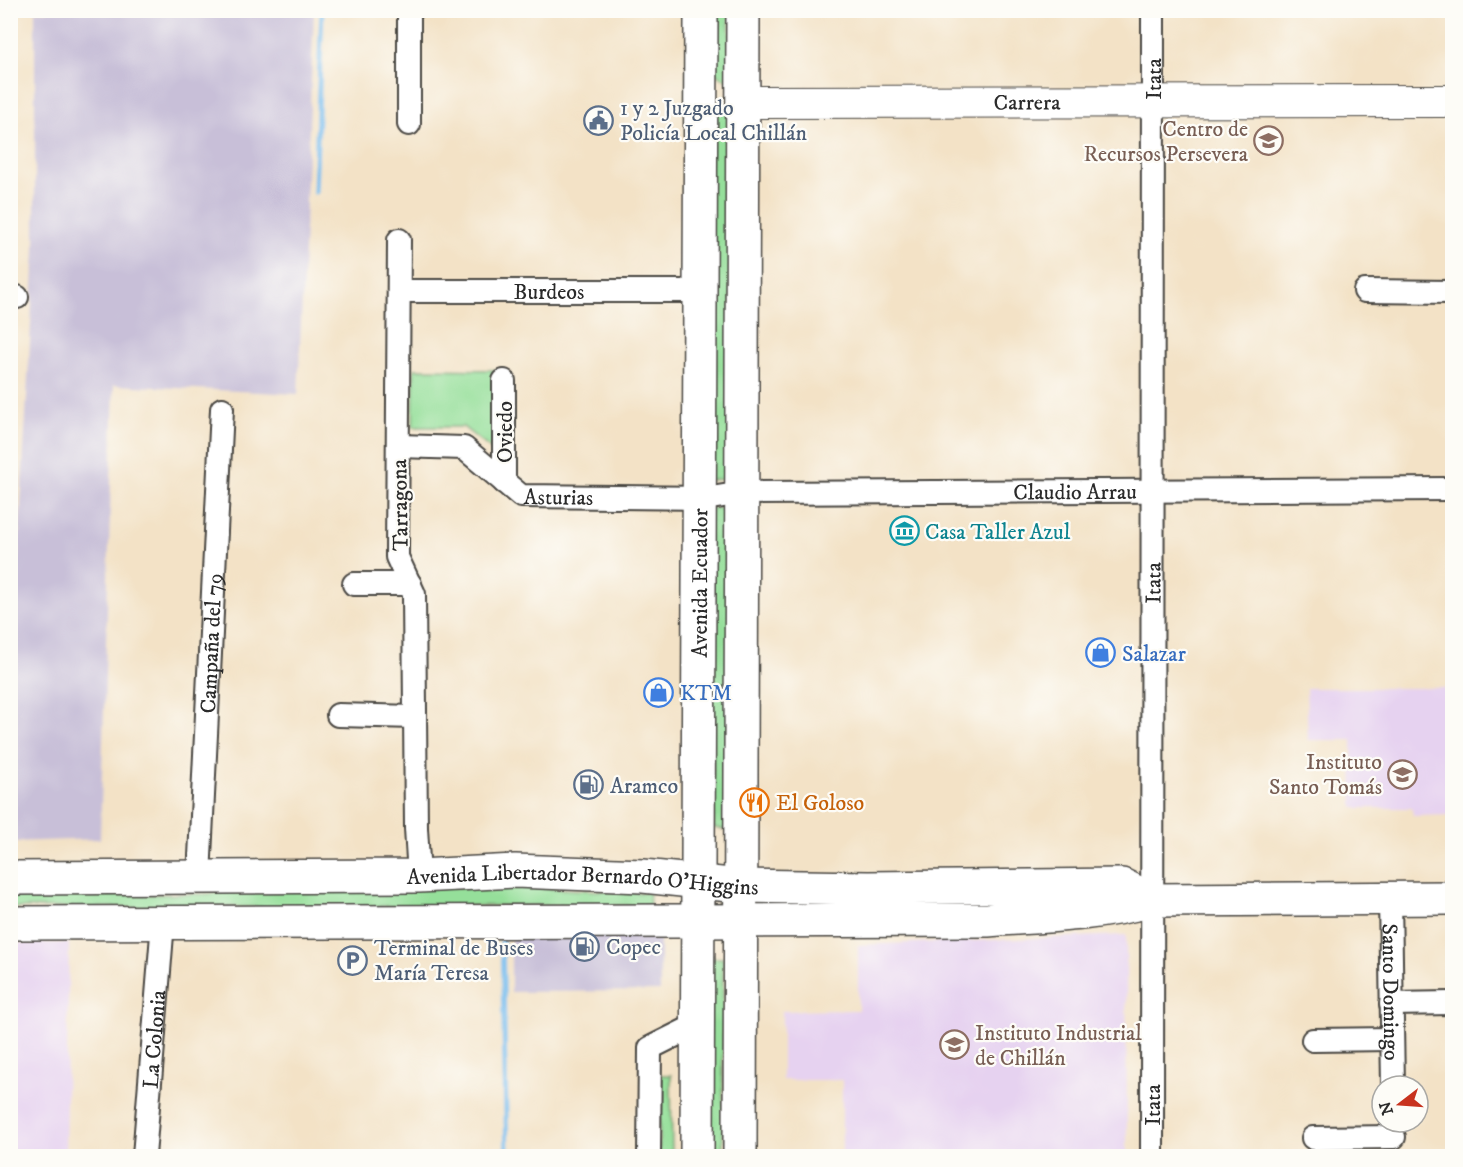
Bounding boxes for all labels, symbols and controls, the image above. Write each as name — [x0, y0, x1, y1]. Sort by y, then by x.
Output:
street label: Itata — [1141, 58, 1168, 100]
street label: Carrera — [993, 90, 1061, 117]
place label: 1 y 2 Juzgado Policía Local Chillán — [620, 95, 808, 147]
public building icon: 1 y 2 Juzgado Policía Local Chillán — [583, 104, 615, 136]
place label: Centro de Recursos Persevera — [1083, 116, 1249, 168]
school or university icon: Centro de Recursos Persevera — [1253, 125, 1285, 157]
street label: Burdeos — [514, 279, 584, 306]
street label: Oviedo — [492, 401, 519, 463]
street label: Tarragona — [386, 458, 415, 551]
street label: Claudio Arrau — [1013, 479, 1137, 506]
street label: Asturias — [523, 484, 593, 512]
street label: Avenida Ecuador — [687, 507, 714, 658]
museum icon: Casa Taller Azul — [888, 515, 920, 547]
place label: Casa Taller Azul — [925, 519, 1071, 546]
street label: Itata — [1140, 562, 1168, 604]
street label: Campaña del 79 — [195, 573, 229, 714]
shop icon: Salazar — [1085, 637, 1117, 669]
place label: Salazar — [1122, 641, 1187, 668]
shop icon: KTM — [643, 676, 675, 708]
place label: KTM — [680, 680, 732, 707]
place label: Instituto Santo Tomás — [1269, 749, 1382, 801]
school or university icon: Instituto Santo Tomás — [1387, 758, 1419, 790]
fuel station icon: Aramco — [573, 769, 605, 801]
place label: Aramco — [610, 773, 678, 800]
restaurant icon: El Goloso — [739, 786, 771, 818]
place label: El Goloso — [776, 790, 864, 817]
street label: Avenida Libertador Bernardo O'Higgins — [407, 859, 759, 901]
street label: Santo Domingo — [1375, 923, 1405, 1061]
fuel station icon: Copec — [569, 930, 601, 962]
place label: Copec — [606, 934, 661, 961]
place label: Terminal de Buses María Teresa — [374, 935, 533, 987]
parking icon: Terminal de Buses María Teresa — [337, 944, 369, 976]
street label: La Colonia — [138, 988, 172, 1090]
place label: Instituto Industrial de Chillán — [975, 1020, 1142, 1072]
school or university icon: Instituto Industrial de Chillán — [938, 1029, 970, 1061]
north arrow — [1370, 1074, 1430, 1134]
street label: Itata — [1140, 1084, 1167, 1126]
text: N — [1375, 1099, 1398, 1117]

